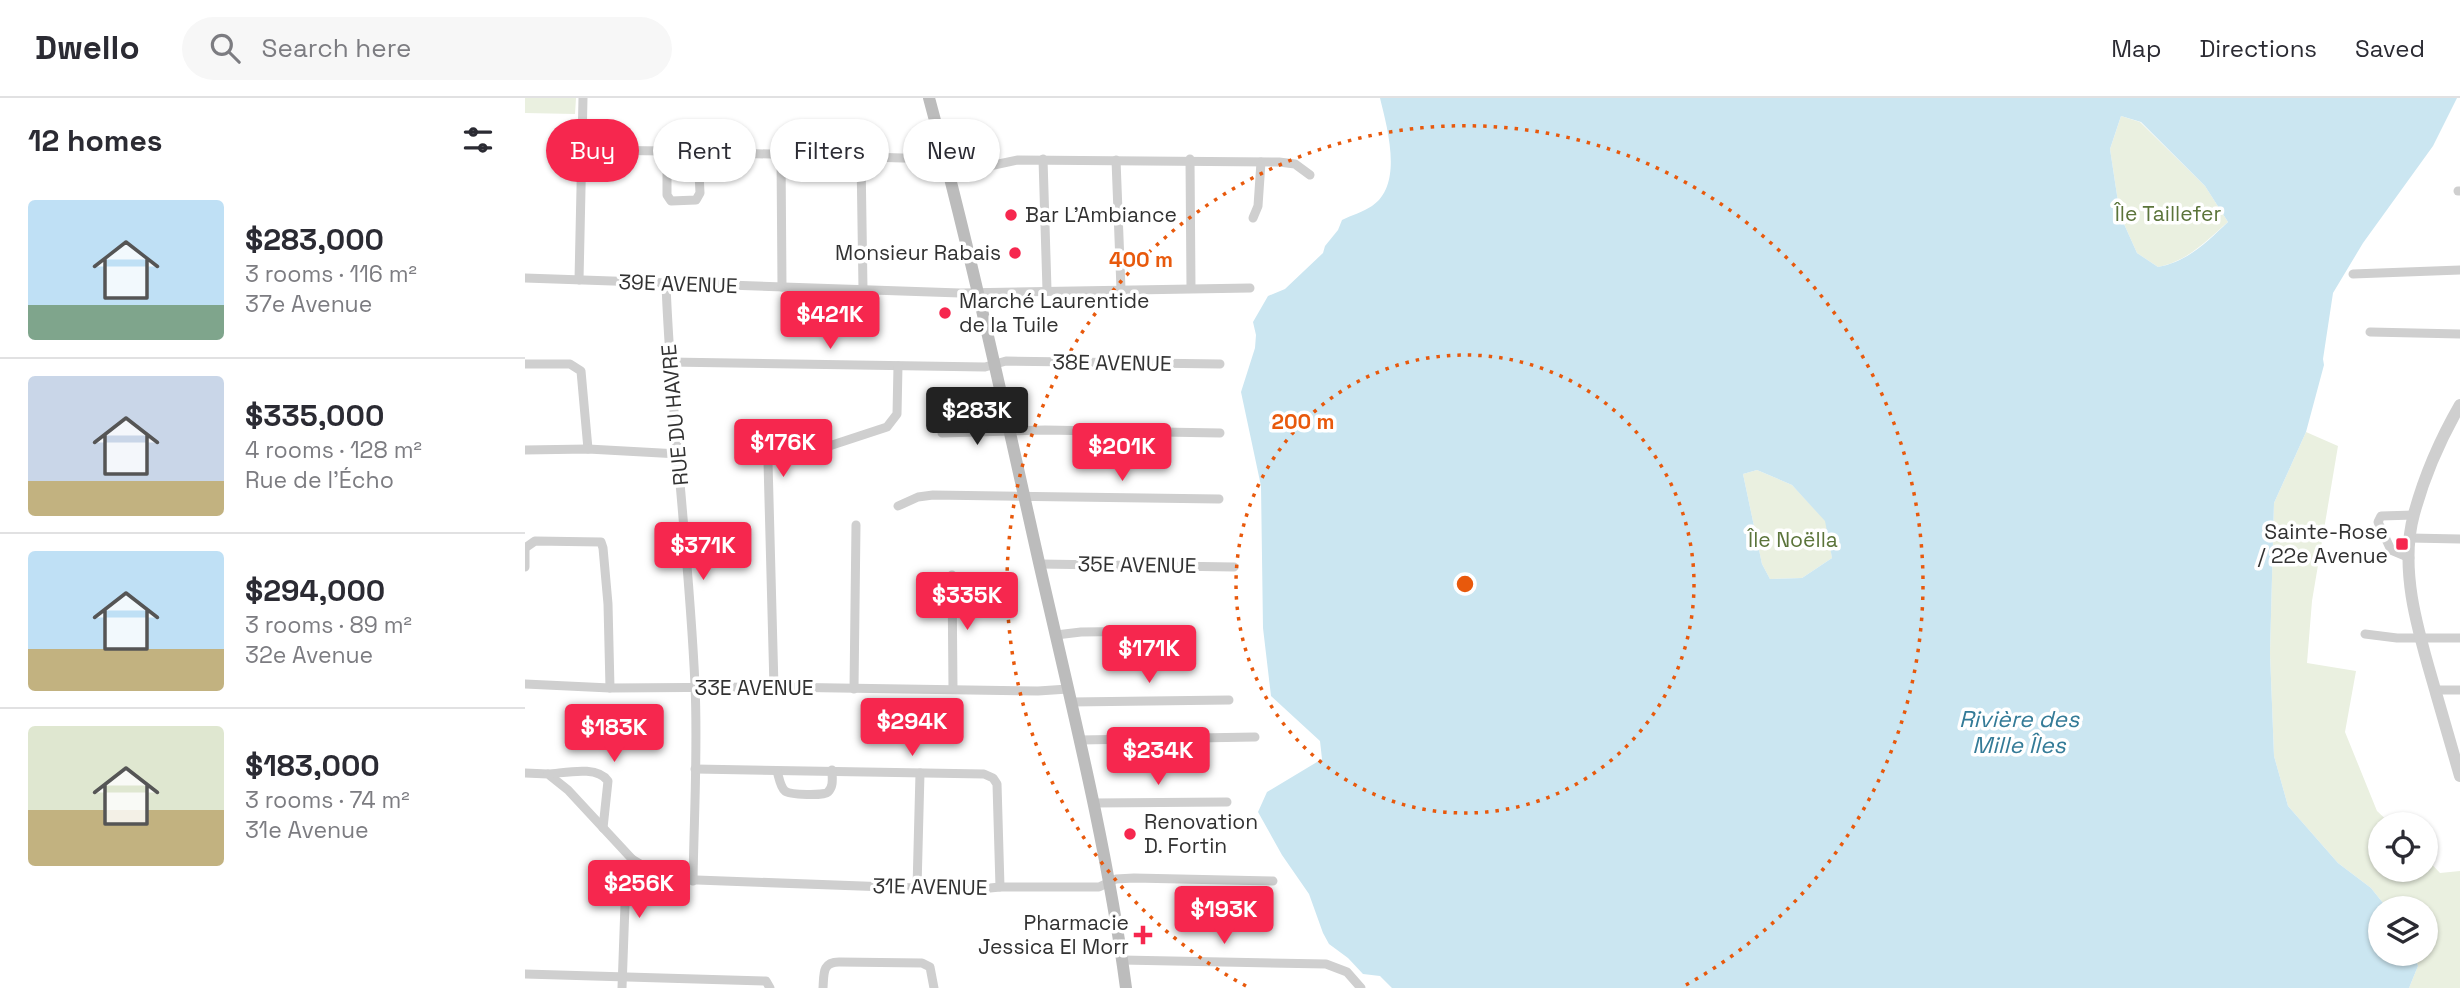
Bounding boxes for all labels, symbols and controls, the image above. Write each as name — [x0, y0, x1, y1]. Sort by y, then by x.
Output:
search box — [182, 17, 672, 80]
text: Dwello — [35, 27, 140, 69]
icon: search — [206, 29, 244, 67]
text: Search here — [262, 31, 411, 65]
text: Map — [2111, 33, 2161, 64]
text: Directions — [2199, 33, 2317, 64]
text: Saved — [2355, 33, 2425, 64]
chip: Buy — [546, 119, 639, 182]
chip: Rent — [653, 119, 756, 182]
chip: Filters — [770, 119, 889, 182]
chip: New — [903, 119, 1000, 182]
text: 12 homes — [28, 121, 163, 160]
icon: filters — [459, 121, 497, 159]
park label: Île Taillefer — [2113, 200, 2221, 227]
place label: Bar L'Ambiance — [1025, 201, 1177, 228]
marker: Bar L'Ambiance — [1003, 207, 1019, 223]
text: $283,000 — [245, 220, 384, 259]
icon: home — [84, 228, 168, 312]
place label: Monsieur Rabais — [835, 239, 1001, 266]
marker: Monsieur Rabais — [1007, 245, 1023, 261]
text: 400 m — [1109, 246, 1173, 273]
text: 3 rooms · 116 m² — [245, 259, 417, 289]
street label: 39E AVENUE — [618, 268, 738, 299]
place label: Marché Laurentide de la Tuile — [959, 287, 1149, 338]
text: 37e Avenue — [245, 289, 372, 319]
pin: $421K — [781, 292, 879, 351]
text: $421K — [796, 299, 864, 329]
marker: Marché Laurentide de la Tuile — [937, 305, 953, 321]
street label: RUE DU HAVRE — [655, 343, 694, 487]
street label: 38E AVENUE — [1052, 348, 1172, 377]
pin: $283K — [928, 388, 1026, 447]
text: $283K — [942, 395, 1012, 425]
text: $335,000 — [245, 396, 384, 435]
icon: home — [84, 404, 168, 488]
text: 200 m — [1272, 408, 1334, 435]
pin: $176K — [734, 420, 832, 479]
pin: $201K — [1073, 424, 1171, 483]
text: $176K — [750, 427, 816, 457]
text: $201K — [1088, 431, 1156, 461]
text: 4 rooms · 128 m² — [245, 435, 422, 465]
text: Rue de l'Écho — [245, 465, 394, 495]
place label: Sainte-Rose / 22e Avenue — [2258, 518, 2388, 569]
pin: $371K — [654, 522, 752, 582]
park label: Île Noëlla — [1746, 526, 1838, 553]
text: $371K — [670, 530, 736, 560]
marker: Sainte-Rose / 22e Avenue — [2394, 536, 2410, 552]
street label: 35E AVENUE — [1077, 550, 1197, 579]
text: $294,000 — [245, 571, 385, 610]
centre of rings — [1453, 572, 1477, 596]
pin: $335K — [918, 573, 1016, 632]
icon: home — [84, 579, 168, 663]
text: $335K — [932, 580, 1002, 610]
text: 3 rooms · 89 m² — [245, 610, 412, 640]
pin: $171K — [1100, 626, 1198, 685]
text: $171K — [1118, 633, 1180, 663]
text: 32e Avenue — [245, 640, 373, 670]
street label: 33E AVENUE — [694, 674, 814, 701]
pin: $294K — [863, 698, 961, 758]
pin: $183K — [565, 704, 663, 764]
water label: Rivière des Mille Îles — [1959, 704, 2080, 760]
text: $294K — [877, 706, 947, 736]
text: $183K — [581, 712, 647, 742]
pin: $234K — [1109, 728, 1207, 787]
text: $234K — [1123, 735, 1193, 765]
text: $183,000 — [245, 746, 380, 785]
icon: home — [84, 754, 168, 838]
text: 3 rooms · 74 m² — [245, 785, 410, 815]
place label: Renovation D. Fortin — [1144, 808, 1258, 859]
map controls — [2368, 812, 2438, 966]
button: locate — [2368, 812, 2438, 882]
text: 31e Avenue — [245, 815, 369, 845]
marker: Renovation D. Fortin — [1122, 826, 1138, 842]
pin: $256K — [590, 860, 688, 920]
text: $256K — [604, 868, 674, 898]
street label: 31E AVENUE — [872, 872, 988, 901]
pin: $193K — [1175, 886, 1273, 946]
text: $193K — [1191, 894, 1257, 924]
button: layers — [2368, 896, 2438, 966]
place label: Pharmacie Jessica El Morr — [978, 909, 1129, 960]
marker: Pharmacie Jessica El Morr — [1135, 927, 1151, 943]

